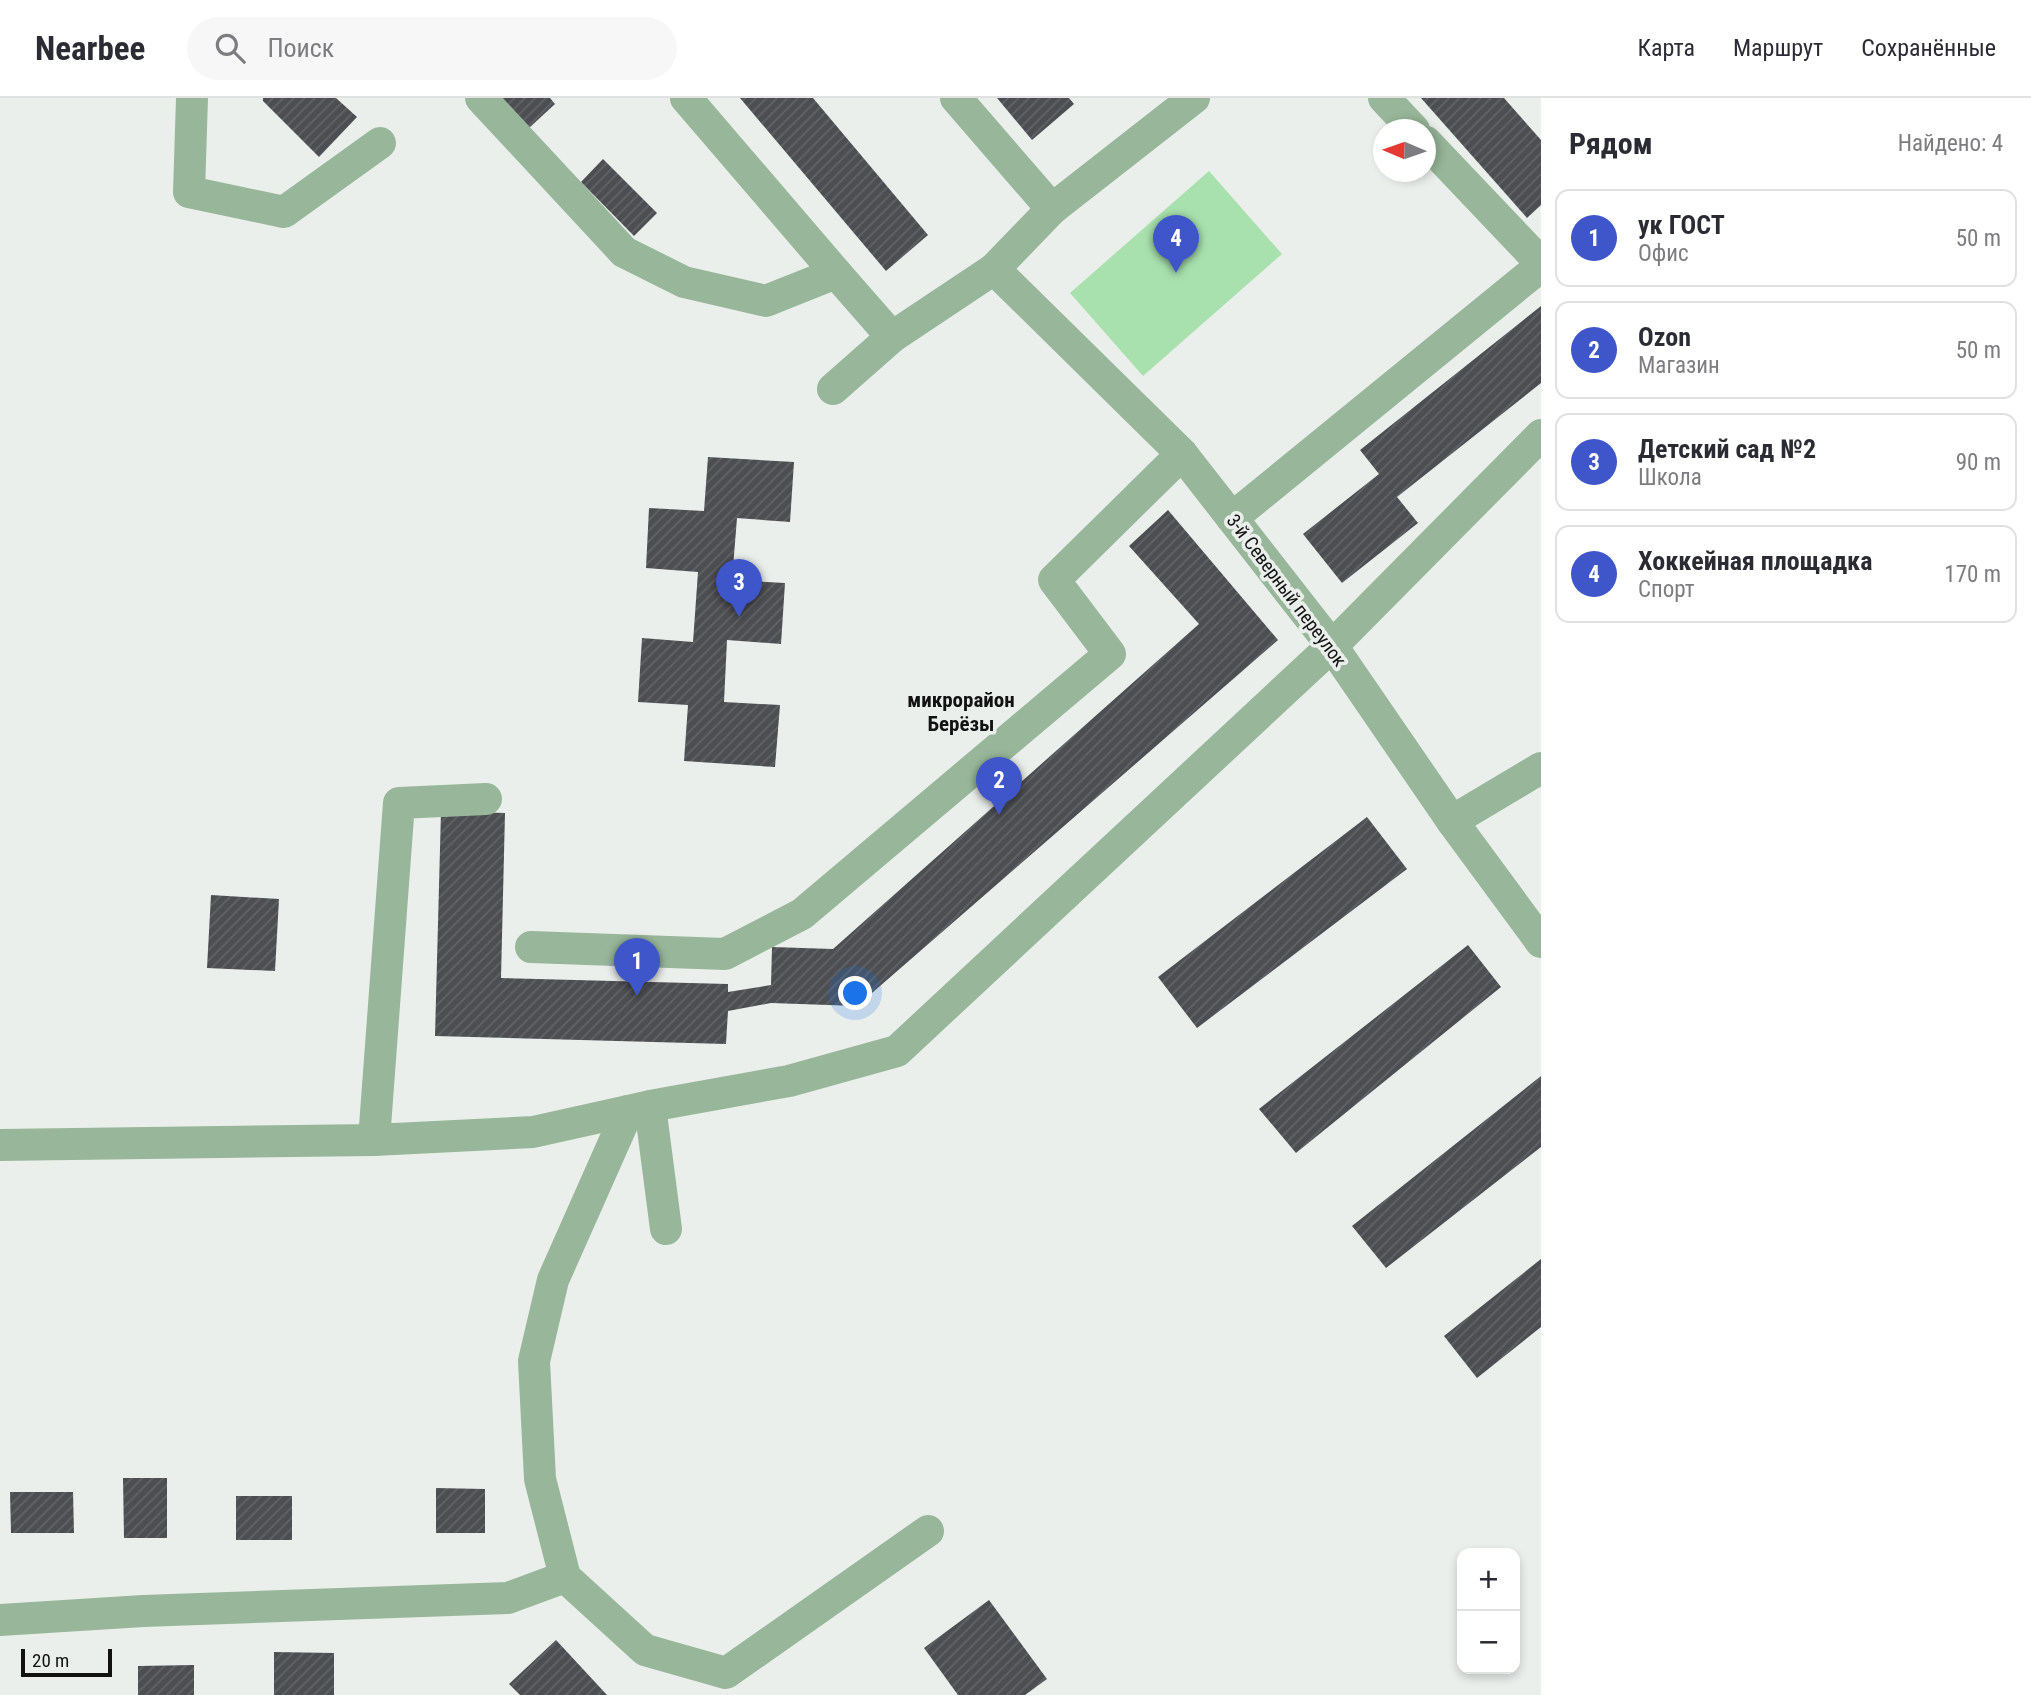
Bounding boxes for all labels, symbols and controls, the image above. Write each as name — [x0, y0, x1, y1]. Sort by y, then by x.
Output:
search box — [187, 17, 677, 80]
text: Nearbee — [35, 29, 145, 68]
icon: search — [211, 29, 249, 67]
text: Поиск — [267, 33, 334, 63]
text: Карта — [1638, 34, 1695, 62]
text: Маршрут — [1733, 34, 1823, 62]
text: Сохранённые — [1861, 34, 1996, 62]
north arrow — [1373, 119, 1436, 182]
text: Рядом — [1569, 126, 1653, 161]
text: Найдено: 4 — [1898, 130, 2003, 157]
text: ук ГОСТ — [1638, 210, 1725, 240]
pin: 4 — [1153, 215, 1199, 273]
text: 1 — [1588, 225, 1600, 252]
text: 50 m — [1956, 225, 2001, 252]
text: Офис — [1638, 240, 1689, 267]
text: Ozon — [1638, 322, 1691, 352]
text: 2 — [1588, 337, 1600, 364]
text: 50 m — [1956, 337, 2001, 364]
text: Магазин — [1638, 352, 1720, 379]
text: Детский сад №2 — [1638, 434, 1816, 464]
text: 3 — [1588, 449, 1600, 476]
text: 90 m — [1956, 449, 2001, 476]
text: Школа — [1638, 464, 1702, 491]
street label: 3-й Северный переулок — [1222, 510, 1351, 671]
text: Хоккейная площадка — [1638, 546, 1872, 576]
pin: 3 — [716, 559, 762, 617]
text: 4 — [1588, 561, 1600, 588]
text: 170 m — [1944, 561, 2001, 588]
text: Спорт — [1638, 576, 1695, 603]
district label: микрорайон Берёзы — [907, 688, 1015, 736]
pin: 2 — [976, 757, 1022, 815]
pin: 1 — [614, 938, 660, 996]
your location — [838, 976, 872, 1010]
map controls — [1457, 1548, 1520, 1674]
button: + — [1457, 1548, 1520, 1611]
button: − — [1457, 1611, 1520, 1674]
scale bar — [21, 1646, 112, 1678]
text: 20 m — [32, 1649, 69, 1672]

